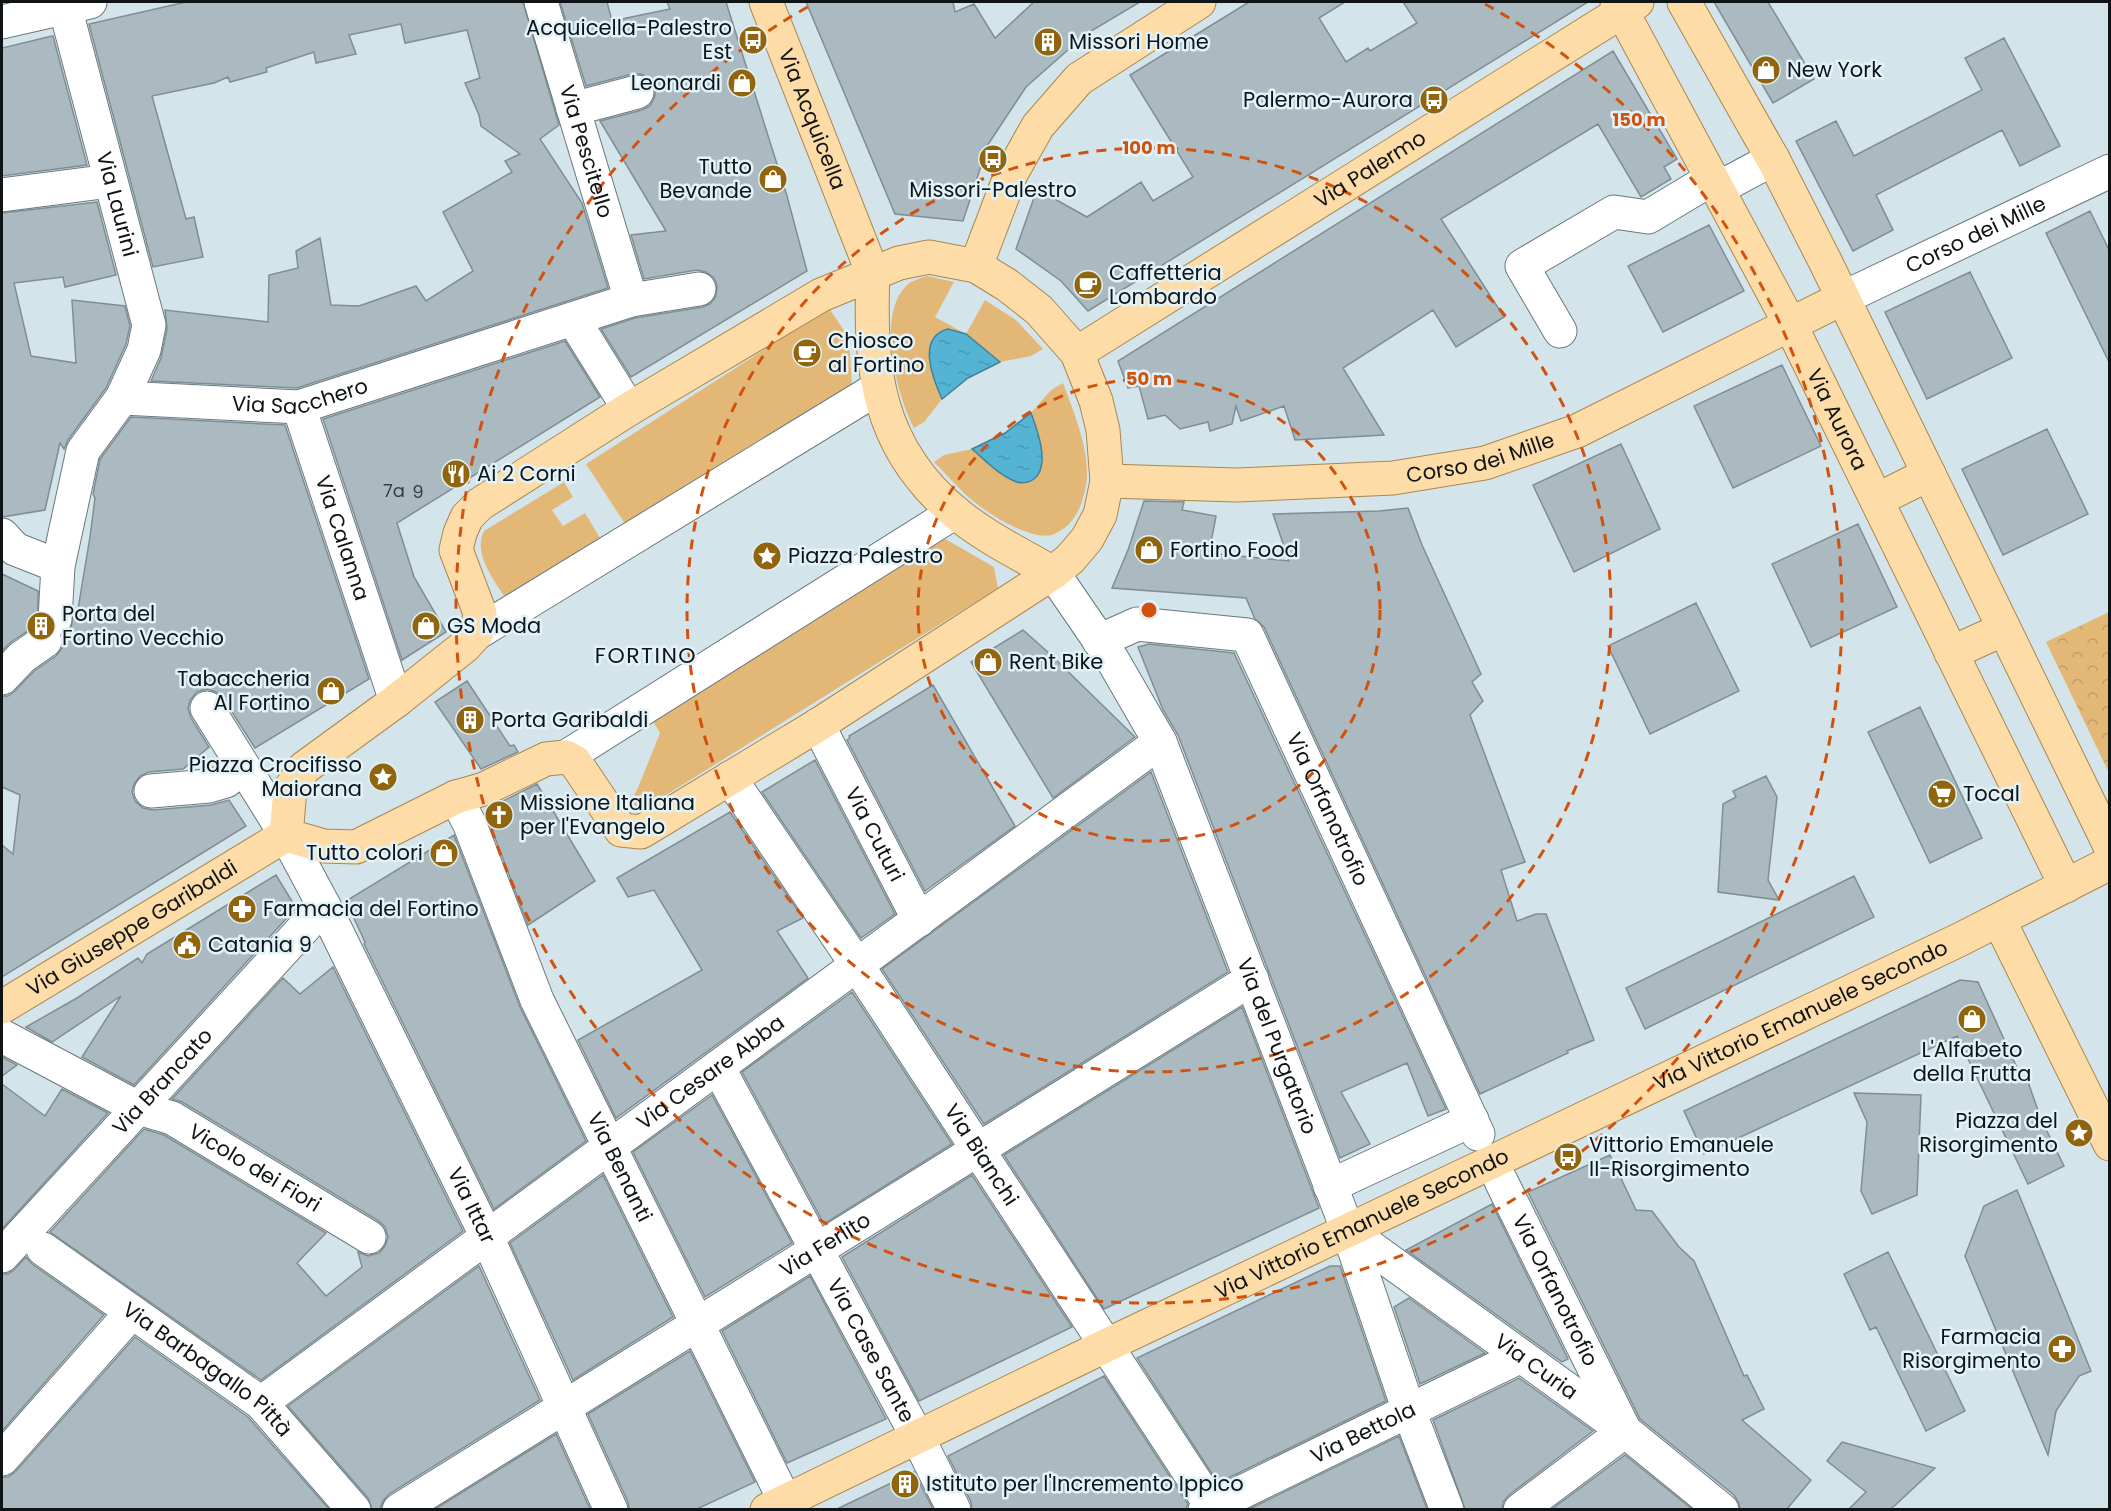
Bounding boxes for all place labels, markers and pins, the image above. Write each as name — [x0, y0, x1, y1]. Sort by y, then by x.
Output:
place label: Acquicella-Palestro Est — [526, 13, 732, 66]
bus stop icon: Acquicella-Palestro Est — [737, 24, 769, 56]
building icon: Missori Home — [1032, 26, 1064, 58]
place label: Missori Home — [1069, 27, 1209, 56]
shop icon: New York — [1750, 54, 1782, 86]
place label: New York — [1787, 55, 1882, 84]
shop icon: Leonardi — [726, 67, 758, 99]
place label: Leonardi — [631, 68, 721, 97]
bus stop icon: Palermo-Aurora — [1418, 84, 1450, 116]
place label: Palermo-Aurora — [1243, 85, 1413, 114]
bus stop icon: Missori-Palestro — [977, 143, 1009, 175]
place label: Tutto Bevande — [659, 152, 752, 205]
shop icon: Tutto Bevande — [757, 163, 789, 195]
place label: Missori-Palestro — [909, 175, 1077, 204]
place label: Caffetteria Lombardo — [1109, 258, 1222, 311]
cafe icon: Caffetteria Lombardo — [1072, 269, 1104, 301]
place label: Chiosco al Fortino — [828, 326, 925, 379]
cafe icon: Chiosco al Fortino — [791, 337, 823, 369]
restaurant icon: Ai 2 Corni — [440, 458, 472, 490]
place label: Ai 2 Corni — [477, 459, 576, 488]
shop icon: Fortino Food — [1133, 534, 1165, 566]
place label: Fortino Food — [1170, 535, 1299, 564]
place icon: Piazza Palestro — [751, 540, 783, 572]
place label: Piazza Palestro — [788, 541, 943, 570]
place label: Porta del Fortino Vecchio — [62, 599, 224, 652]
centre of rings — [1139, 600, 1159, 620]
building icon: Porta del Fortino Vecchio — [25, 610, 57, 642]
shop icon: GS Moda — [410, 610, 442, 642]
place label: GS Moda — [447, 611, 541, 640]
shop icon: Rent Bike — [972, 646, 1004, 678]
place label: Rent Bike — [1009, 647, 1103, 676]
place label: Tabaccheria Al Fortino — [177, 664, 310, 717]
shop icon: Tabaccheria Al Fortino — [315, 675, 347, 707]
building icon: Porta Garibaldi — [454, 704, 486, 736]
place label: Porta Garibaldi — [491, 705, 648, 734]
place label: Piazza Crocifisso Maiorana — [189, 750, 362, 803]
place icon: Piazza Crocifisso Maiorana — [367, 761, 399, 793]
supermarket icon: Tocal — [1926, 778, 1958, 810]
place label: Tocal — [1963, 779, 2020, 808]
place label: Missione Italiana per l'Evangelo — [520, 788, 695, 841]
church icon: Missione Italiana per l'Evangelo — [483, 799, 515, 831]
shop icon: Tutto colori — [428, 837, 460, 869]
place label: Tutto colori — [306, 838, 423, 867]
pharmacy icon: Farmacia del Fortino — [226, 893, 258, 925]
place label: Farmacia del Fortino — [263, 894, 479, 923]
public building icon: Catania 9 — [171, 929, 203, 961]
place label: Catania 9 — [208, 930, 312, 959]
shop icon: L'Alfabeto della Frutta — [1956, 1003, 1988, 1035]
place label: L'Alfabeto della Frutta — [1913, 1035, 2031, 1088]
place label: Piazza del Risorgimento — [1919, 1106, 2058, 1159]
place icon: Piazza del Risorgimento — [2063, 1117, 2095, 1149]
place label: Vittorio Emanuele II-Risorgimento — [1589, 1130, 1774, 1183]
bus stop icon: Vittorio Emanuele II-Risorgimento — [1552, 1141, 1584, 1173]
place label: Farmacia Risorgimento — [1902, 1322, 2041, 1375]
pharmacy icon: Farmacia Risorgimento — [2046, 1333, 2078, 1365]
building icon: Istituto per l'Incremento Ippico — [889, 1468, 921, 1500]
place label: Istituto per l'Incremento Ippico — [926, 1469, 1244, 1498]

